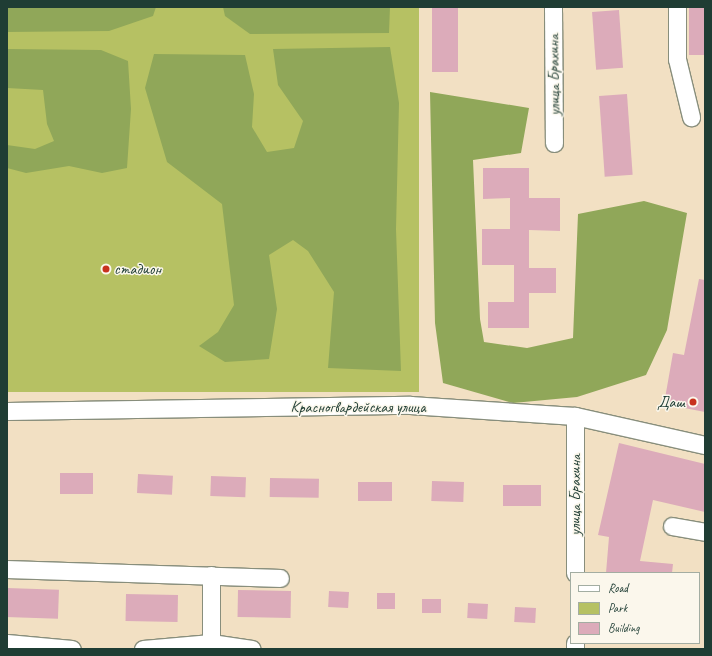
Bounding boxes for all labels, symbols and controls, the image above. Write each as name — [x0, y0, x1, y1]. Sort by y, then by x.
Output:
street label: улица Брахина — [544, 34, 564, 116]
place label: стадион — [114, 259, 161, 279]
marker: стадион — [101, 264, 111, 274]
place label: Даш — [657, 392, 685, 412]
street label: Красногвардейская улица — [290, 397, 426, 417]
marker: Даш — [688, 397, 698, 407]
street label: улица Брахина — [565, 454, 585, 536]
legend — [570, 572, 700, 644]
text: Road — [608, 580, 628, 596]
text: Park — [608, 600, 627, 616]
text: Building — [608, 620, 640, 636]

